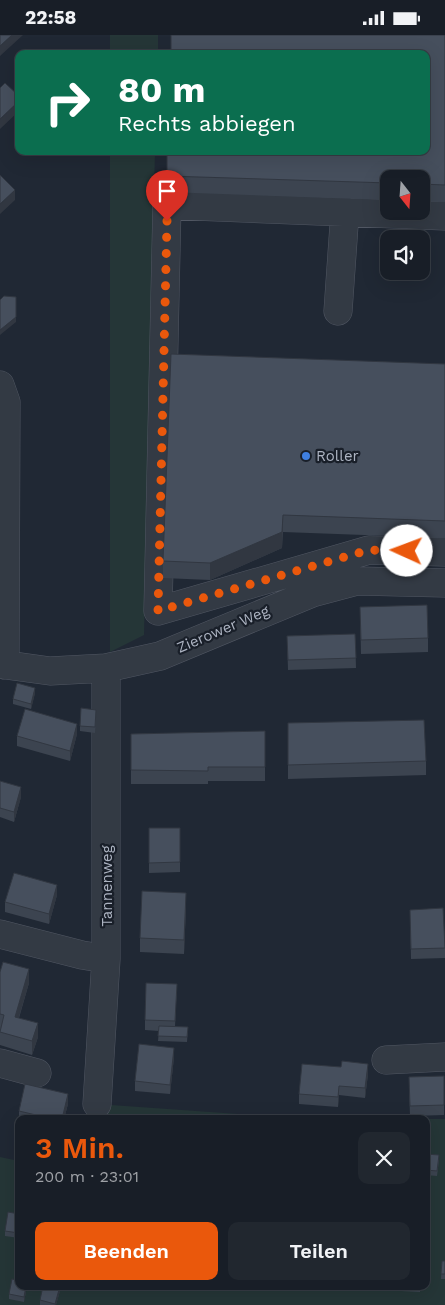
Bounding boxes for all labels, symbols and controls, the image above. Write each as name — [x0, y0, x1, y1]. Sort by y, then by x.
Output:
text: 22:58 — [25, 6, 76, 29]
text: 80 m — [118, 69, 205, 111]
icon: right — [35, 70, 100, 135]
text: Rechts abbiegen — [118, 111, 296, 136]
pin — [146, 170, 188, 221]
north arrow — [380, 170, 430, 220]
map controls — [380, 170, 430, 280]
icon: arrive — [153, 177, 181, 205]
button: sound — [380, 230, 430, 280]
place label: Roller — [316, 447, 359, 465]
marker: Roller — [300, 450, 312, 462]
position arrow — [380, 524, 432, 576]
street label: Zierower Weg — [174, 601, 272, 657]
street label: Tannenweg — [98, 845, 116, 927]
text: 3 Min. — [35, 1130, 124, 1165]
button: close — [358, 1132, 410, 1184]
text: 200 m · 23:01 — [35, 1167, 139, 1186]
button: Beenden — [35, 1222, 218, 1280]
button: Teilen — [228, 1222, 410, 1280]

